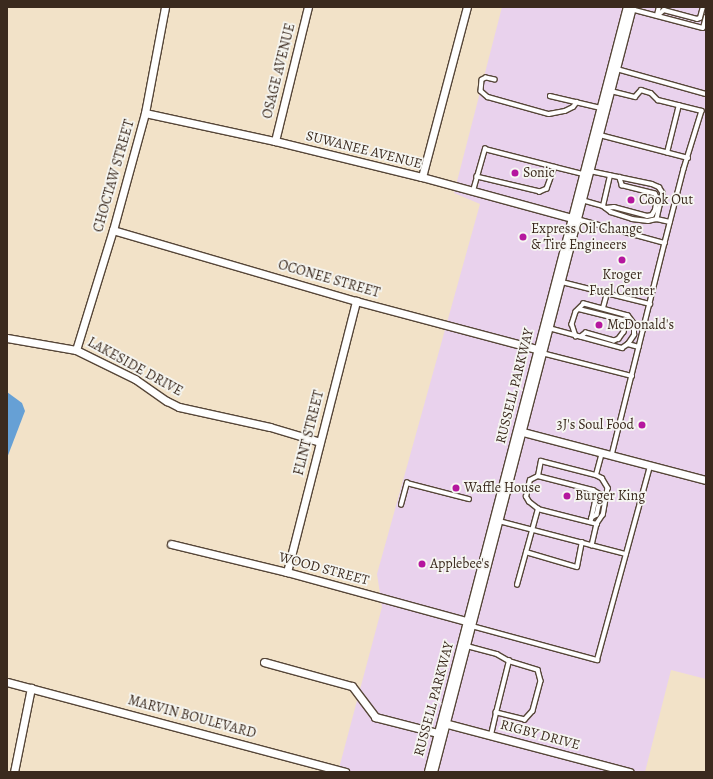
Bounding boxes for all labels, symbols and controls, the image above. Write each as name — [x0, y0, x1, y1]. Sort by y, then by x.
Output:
street label: OSAGE AVENUE — [259, 22, 299, 120]
street label: CHOCTAW STREET — [90, 118, 138, 234]
street label: SUWANEE AVENUE — [304, 127, 424, 173]
place label: Sonic — [523, 165, 555, 181]
marker: Sonic — [510, 168, 520, 178]
place label: Cook Out — [639, 192, 693, 208]
marker: Cook Out — [626, 195, 636, 205]
place label: Express Oil Change & Tire Engineers — [531, 221, 642, 254]
marker: Express Oil Change & Tire Engineers — [518, 232, 528, 242]
marker: Kroger Fuel Center — [617, 255, 627, 265]
street label: OCONEE STREET — [276, 256, 382, 302]
place label: Kroger Fuel Center — [589, 267, 655, 300]
place label: McDonald's — [607, 317, 674, 333]
marker: McDonald's — [594, 320, 604, 330]
street label: RUSSELL PARKWAY — [493, 327, 537, 445]
street label: LAKESIDE DRIVE — [84, 334, 186, 400]
street label: FLINT STREET — [290, 389, 328, 477]
place label: 3J's Soul Food — [557, 417, 634, 433]
marker: 3J's Soul Food — [637, 420, 647, 430]
place label: Waffle House — [464, 480, 540, 496]
marker: Waffle House — [451, 483, 461, 493]
place label: Burger King — [575, 488, 645, 504]
marker: Burger King — [562, 491, 572, 501]
street label: WOOD STREET — [277, 549, 371, 589]
place label: Applebee's — [430, 556, 489, 572]
marker: Applebee's — [417, 559, 427, 569]
street label: RUSSELL PARKWAY — [411, 640, 457, 758]
street label: MARVIN BOULEVARD — [126, 692, 258, 742]
street label: RIGBY DRIVE — [498, 716, 582, 754]

